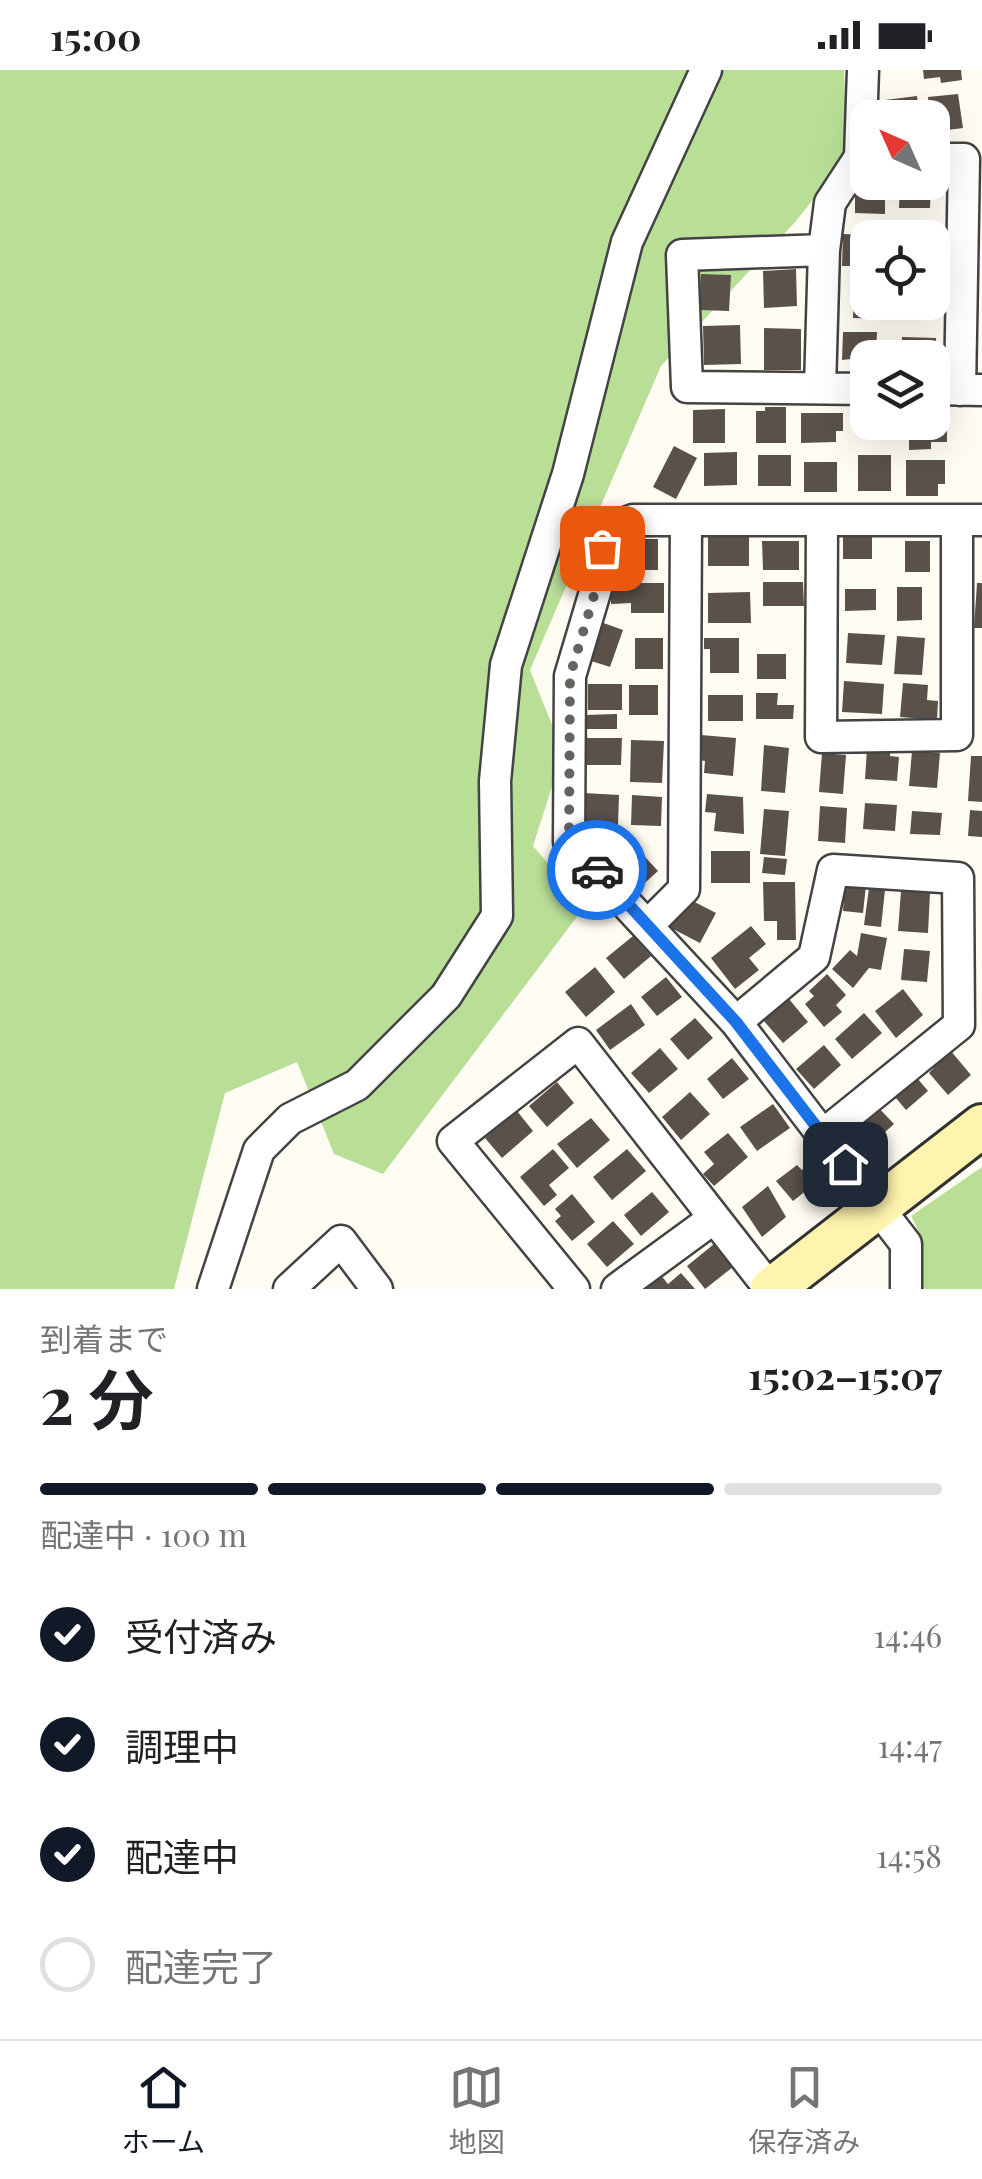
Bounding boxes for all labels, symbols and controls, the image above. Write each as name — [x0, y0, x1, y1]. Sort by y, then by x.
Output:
text: 15:00 — [50, 10, 142, 61]
north arrow — [850, 100, 950, 200]
map controls — [850, 100, 950, 440]
button: locate — [850, 220, 950, 320]
button: layers — [850, 340, 950, 440]
pin — [560, 506, 645, 591]
icon: bag — [575, 521, 630, 576]
courier — [547, 820, 647, 920]
icon: car — [570, 843, 625, 898]
pin — [803, 1122, 888, 1207]
icon: home — [818, 1137, 873, 1192]
text: 到着まで — [40, 1316, 168, 1359]
text: 15:02–15:07 — [748, 1349, 942, 1400]
text: 2 分 — [40, 1354, 153, 1440]
text: 配達中 · 100 m — [40, 1512, 247, 1555]
icon: check — [40, 1607, 95, 1662]
text: 受付済み — [125, 1610, 277, 1661]
text: 14:46 — [873, 1613, 942, 1656]
icon: check — [40, 1717, 95, 1772]
text: 調理中 — [125, 1720, 239, 1771]
text: 14:47 — [877, 1723, 942, 1766]
icon: check — [40, 1827, 95, 1882]
text: 配達中 — [125, 1830, 239, 1881]
text: 14:58 — [876, 1833, 942, 1876]
text: 配達完了 — [125, 1940, 277, 1991]
tab: ホーム — [122, 2060, 205, 2160]
tab: 地図 — [449, 2060, 505, 2160]
tab: 保存済み — [748, 2060, 860, 2160]

